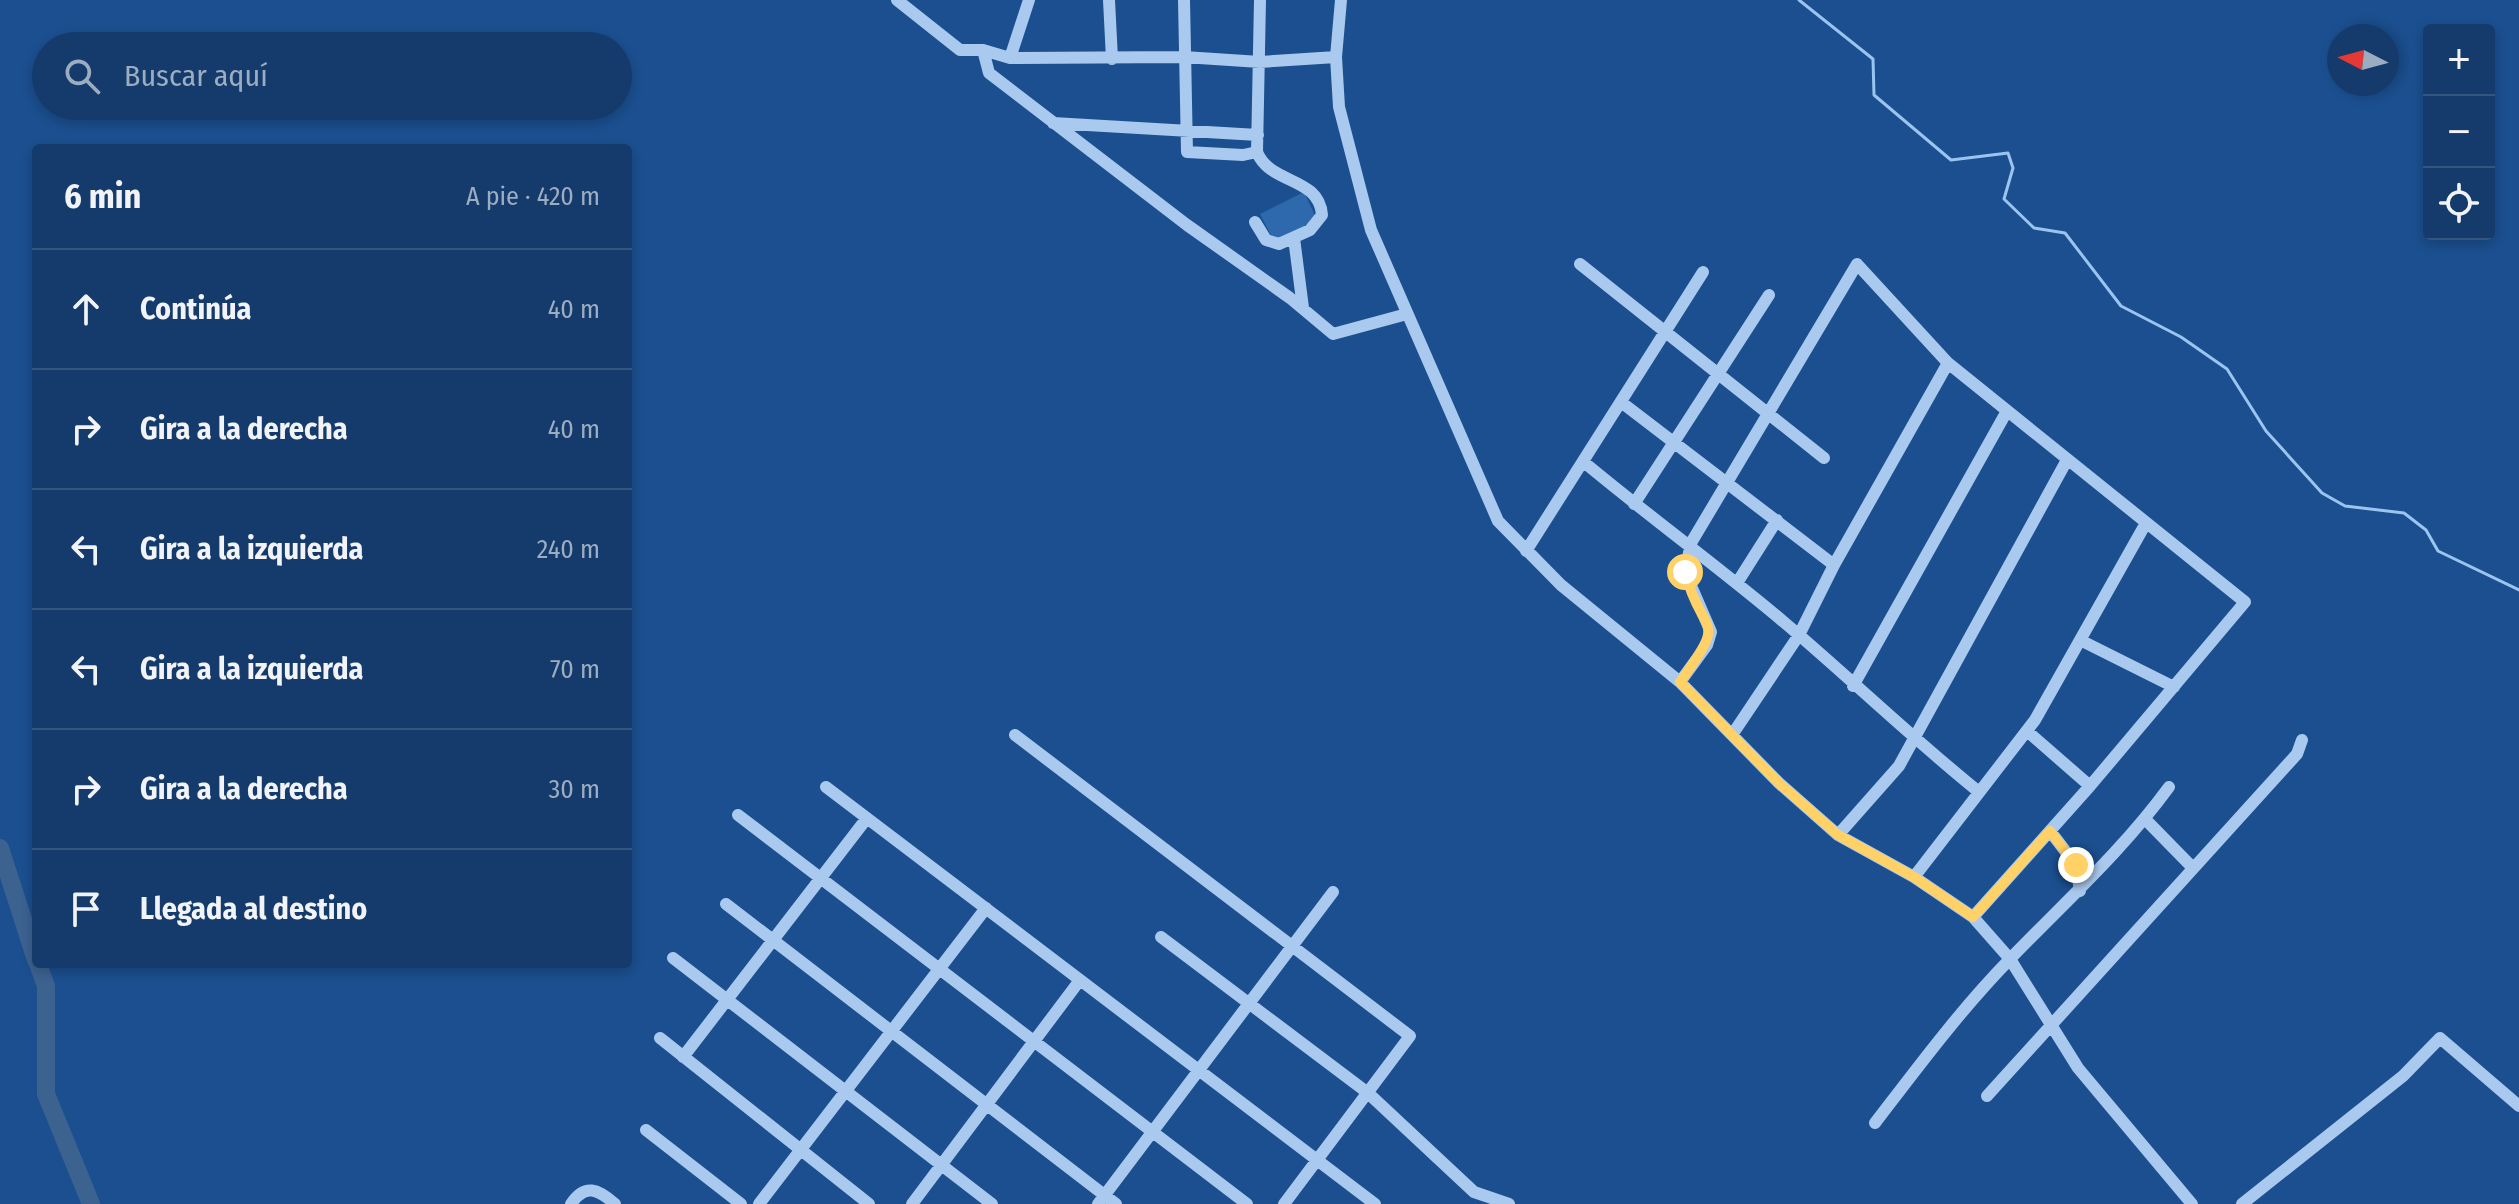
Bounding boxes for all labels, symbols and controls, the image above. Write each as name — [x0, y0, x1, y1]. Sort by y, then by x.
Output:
north arrow — [2327, 24, 2399, 96]
map controls — [2423, 24, 2495, 240]
button: + — [2423, 24, 2495, 96]
search box — [32, 32, 632, 120]
icon: search — [60, 54, 104, 98]
text: Buscar aquí — [124, 58, 268, 94]
button: − — [2423, 96, 2495, 168]
button: locate — [2423, 168, 2495, 240]
text: 6 min — [64, 176, 141, 217]
text: A pie · 420 m — [466, 181, 600, 212]
icon: ahead — [64, 287, 108, 331]
text: Continúa — [140, 291, 251, 327]
text: 40 m — [548, 294, 600, 325]
icon: right — [64, 407, 108, 451]
text: Gira a la derecha — [140, 411, 348, 447]
text: 40 m — [548, 414, 600, 445]
icon: left — [64, 527, 108, 571]
text: Gira a la izquierda — [140, 531, 363, 567]
text: 240 m — [537, 534, 600, 565]
route start — [1667, 554, 1703, 590]
icon: left — [64, 647, 108, 691]
text: Gira a la izquierda — [140, 651, 363, 687]
text: 70 m — [550, 654, 600, 685]
icon: right — [64, 767, 108, 811]
text: Gira a la derecha — [140, 771, 348, 807]
text: 30 m — [549, 774, 600, 805]
route end — [2058, 847, 2094, 883]
icon: arrive — [64, 887, 108, 931]
text: Llegada al destino — [140, 891, 367, 927]

